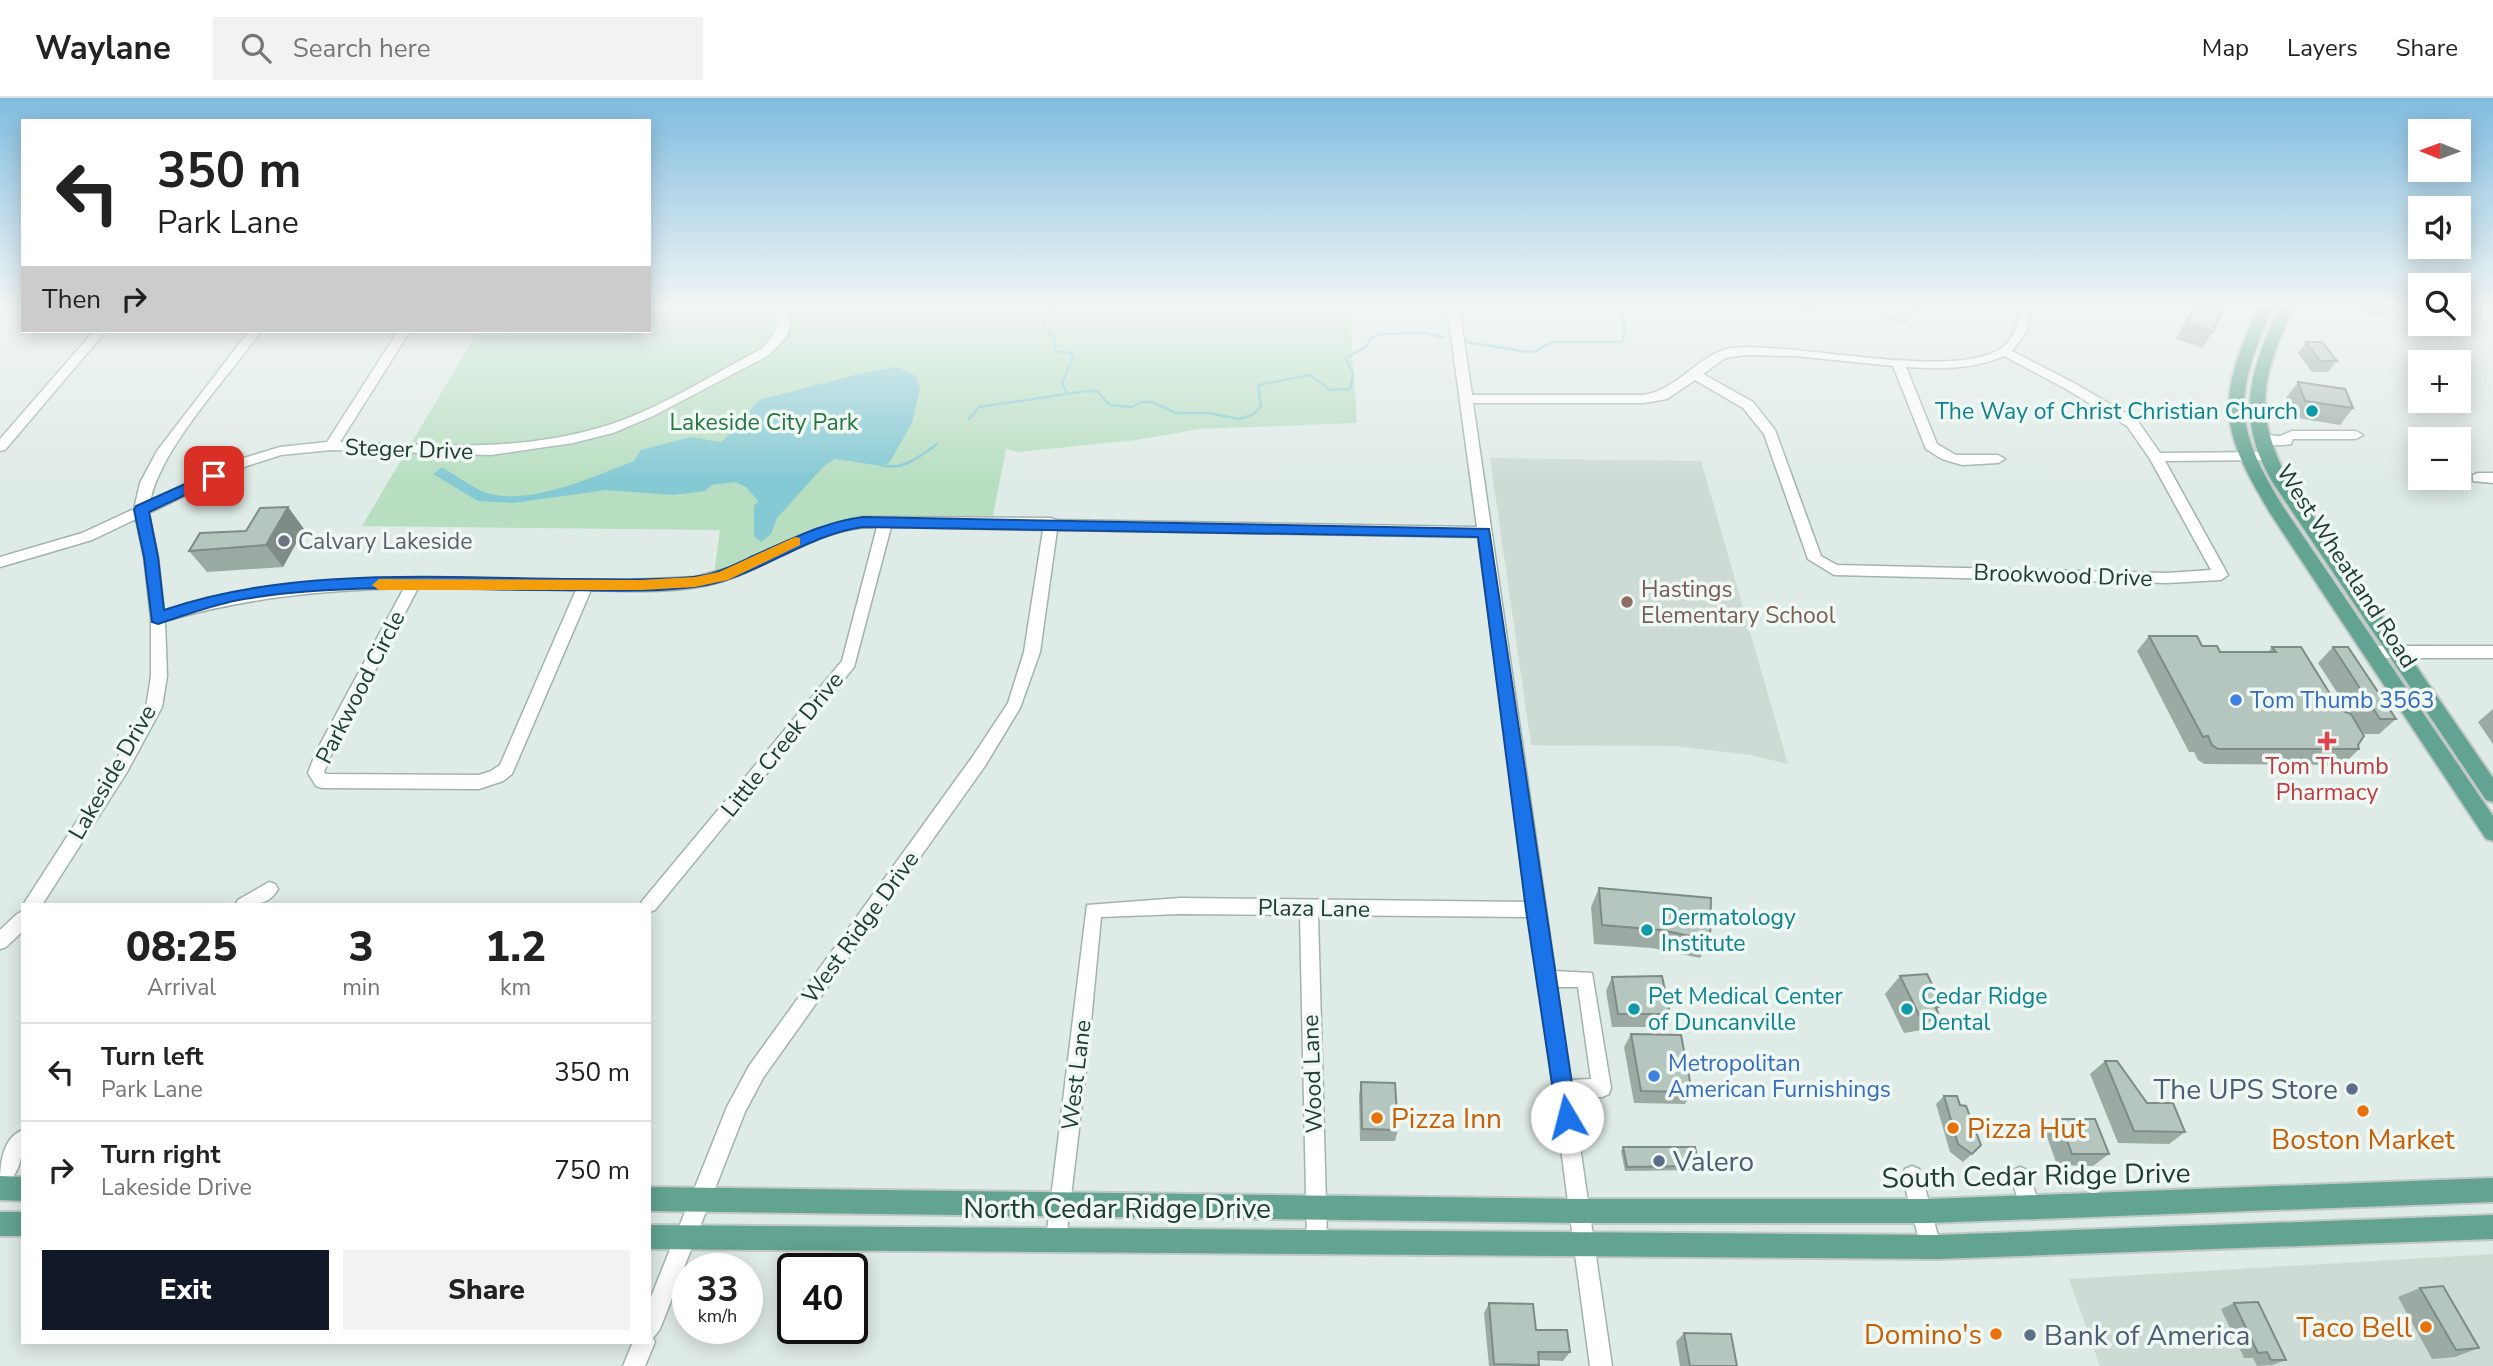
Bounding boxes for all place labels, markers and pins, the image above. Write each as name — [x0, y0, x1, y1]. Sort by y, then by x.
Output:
place label: The Way of Christ Christian Church — [1935, 396, 2298, 427]
marker: The Way of Christ Christian Church — [2304, 403, 2320, 419]
pin — [184, 446, 244, 506]
place label: Calvary Lakeside — [298, 526, 472, 557]
marker: Calvary Lakeside — [276, 533, 292, 549]
place label: Hastings Elementary School — [1641, 574, 1836, 631]
marker: Hastings Elementary School — [1619, 594, 1635, 610]
place label: Tom Thumb 3563 — [2250, 685, 2435, 716]
marker: Tom Thumb 3563 — [2228, 692, 2244, 708]
marker: Tom Thumb Pharmacy — [2319, 733, 2335, 749]
place label: Tom Thumb Pharmacy — [2265, 751, 2389, 808]
place label: Dermatology Institute — [1661, 902, 1796, 959]
marker: Dermatology Institute — [1639, 922, 1655, 938]
place label: Pet Medical Center of Duncanville — [1648, 981, 1843, 1038]
place label: Cedar Ridge Dental — [1921, 981, 2048, 1038]
marker: Pet Medical Center of Duncanville — [1626, 1001, 1642, 1017]
marker: Cedar Ridge Dental — [1899, 1001, 1915, 1017]
place label: Metropolitan American Furnishings — [1668, 1048, 1891, 1105]
marker: Metropolitan American Furnishings — [1646, 1068, 1662, 1084]
place label: The UPS Store — [2153, 1071, 2338, 1109]
marker: The UPS Store — [2344, 1081, 2360, 1097]
place label: Pizza Inn — [1391, 1100, 1502, 1138]
marker: Boston Market — [2355, 1103, 2371, 1119]
marker: Pizza Inn — [1369, 1110, 1385, 1126]
place label: Pizza Hut — [1967, 1110, 2086, 1148]
marker: Pizza Hut — [1945, 1120, 1961, 1136]
place label: Boston Market — [2271, 1121, 2455, 1159]
place label: Valero — [1672, 1143, 1754, 1181]
marker: Valero — [1651, 1153, 1667, 1169]
place label: Taco Bell — [2297, 1309, 2413, 1347]
place label: Domino's — [1864, 1316, 1982, 1354]
place label: Bank of America — [2044, 1317, 2250, 1355]
marker: Taco Bell — [2418, 1319, 2434, 1335]
marker: Domino's — [1988, 1326, 2004, 1342]
marker: Bank of America — [2022, 1327, 2038, 1343]

